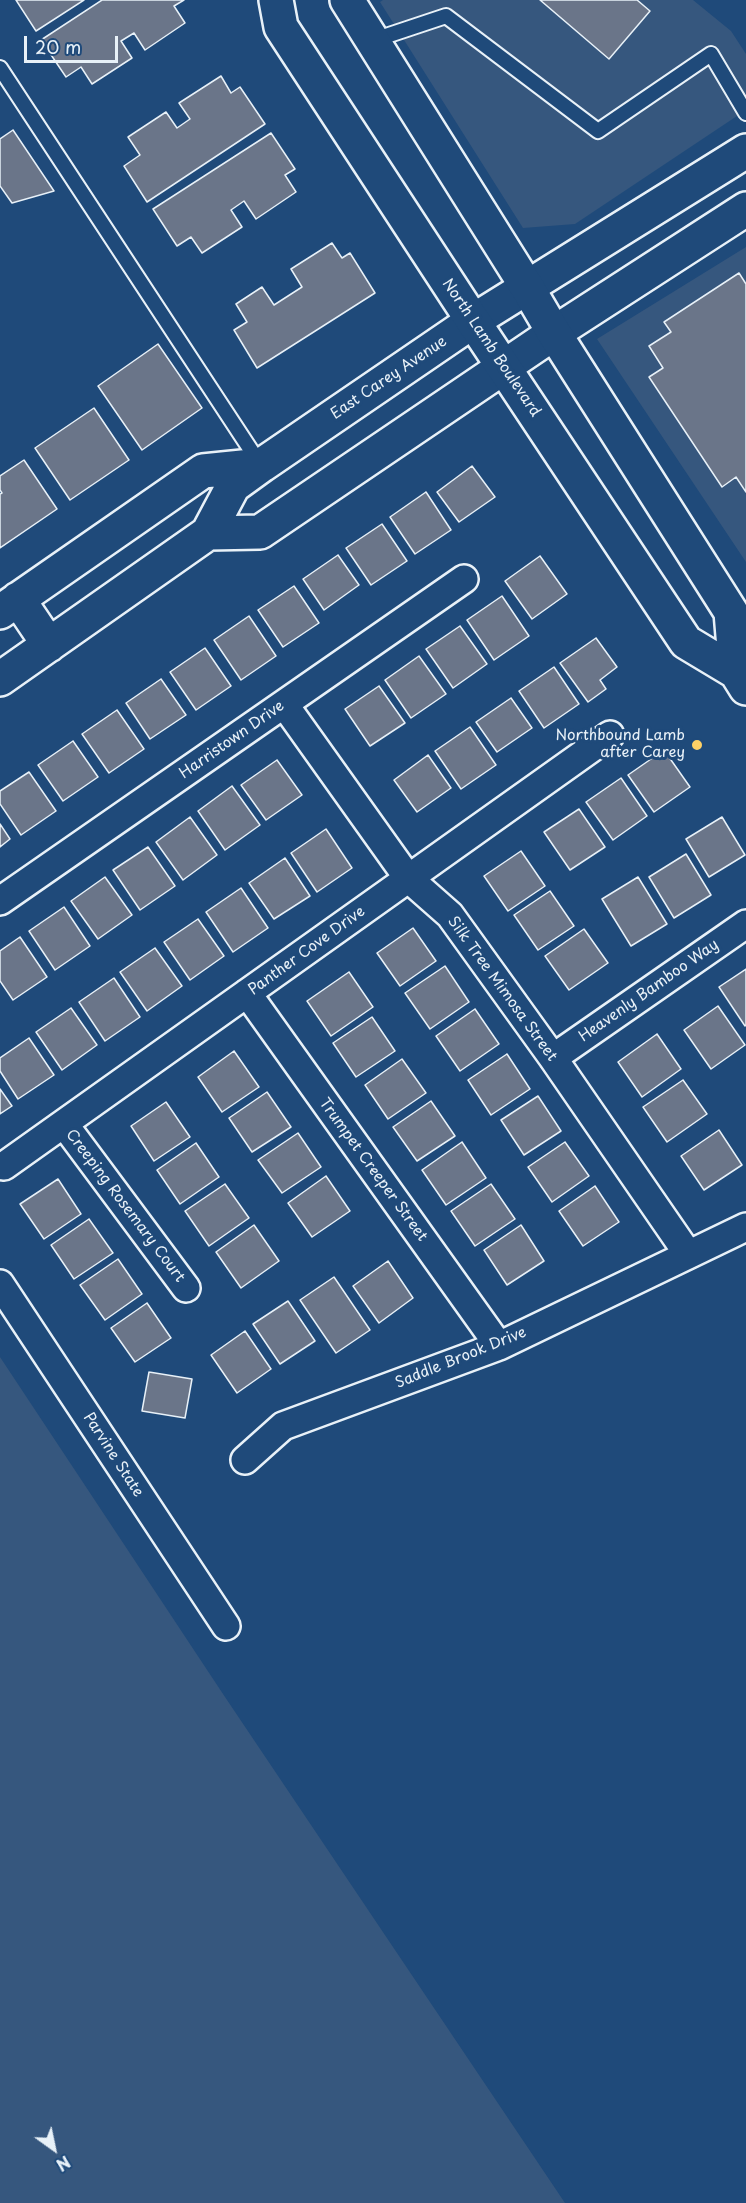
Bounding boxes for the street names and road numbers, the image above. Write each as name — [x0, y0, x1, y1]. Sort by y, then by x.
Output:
street label: North Lamb Boulevard — [438, 276, 544, 420]
street label: East Carey Avenue — [328, 333, 450, 423]
street label: Harristown Drive — [176, 697, 288, 783]
street label: Panther Cove Drive — [245, 903, 369, 999]
street label: Silk Tree Mimosa Street — [443, 913, 561, 1065]
street label: Heavenly Bamboo Way — [576, 936, 722, 1046]
street label: Trumpet Creeper Street — [315, 1095, 431, 1245]
street label: Creeping Rosemary Court — [62, 1126, 188, 1286]
street label: Saddle Brook Drive — [393, 1324, 529, 1392]
street label: Parvine State — [79, 1410, 147, 1500]

